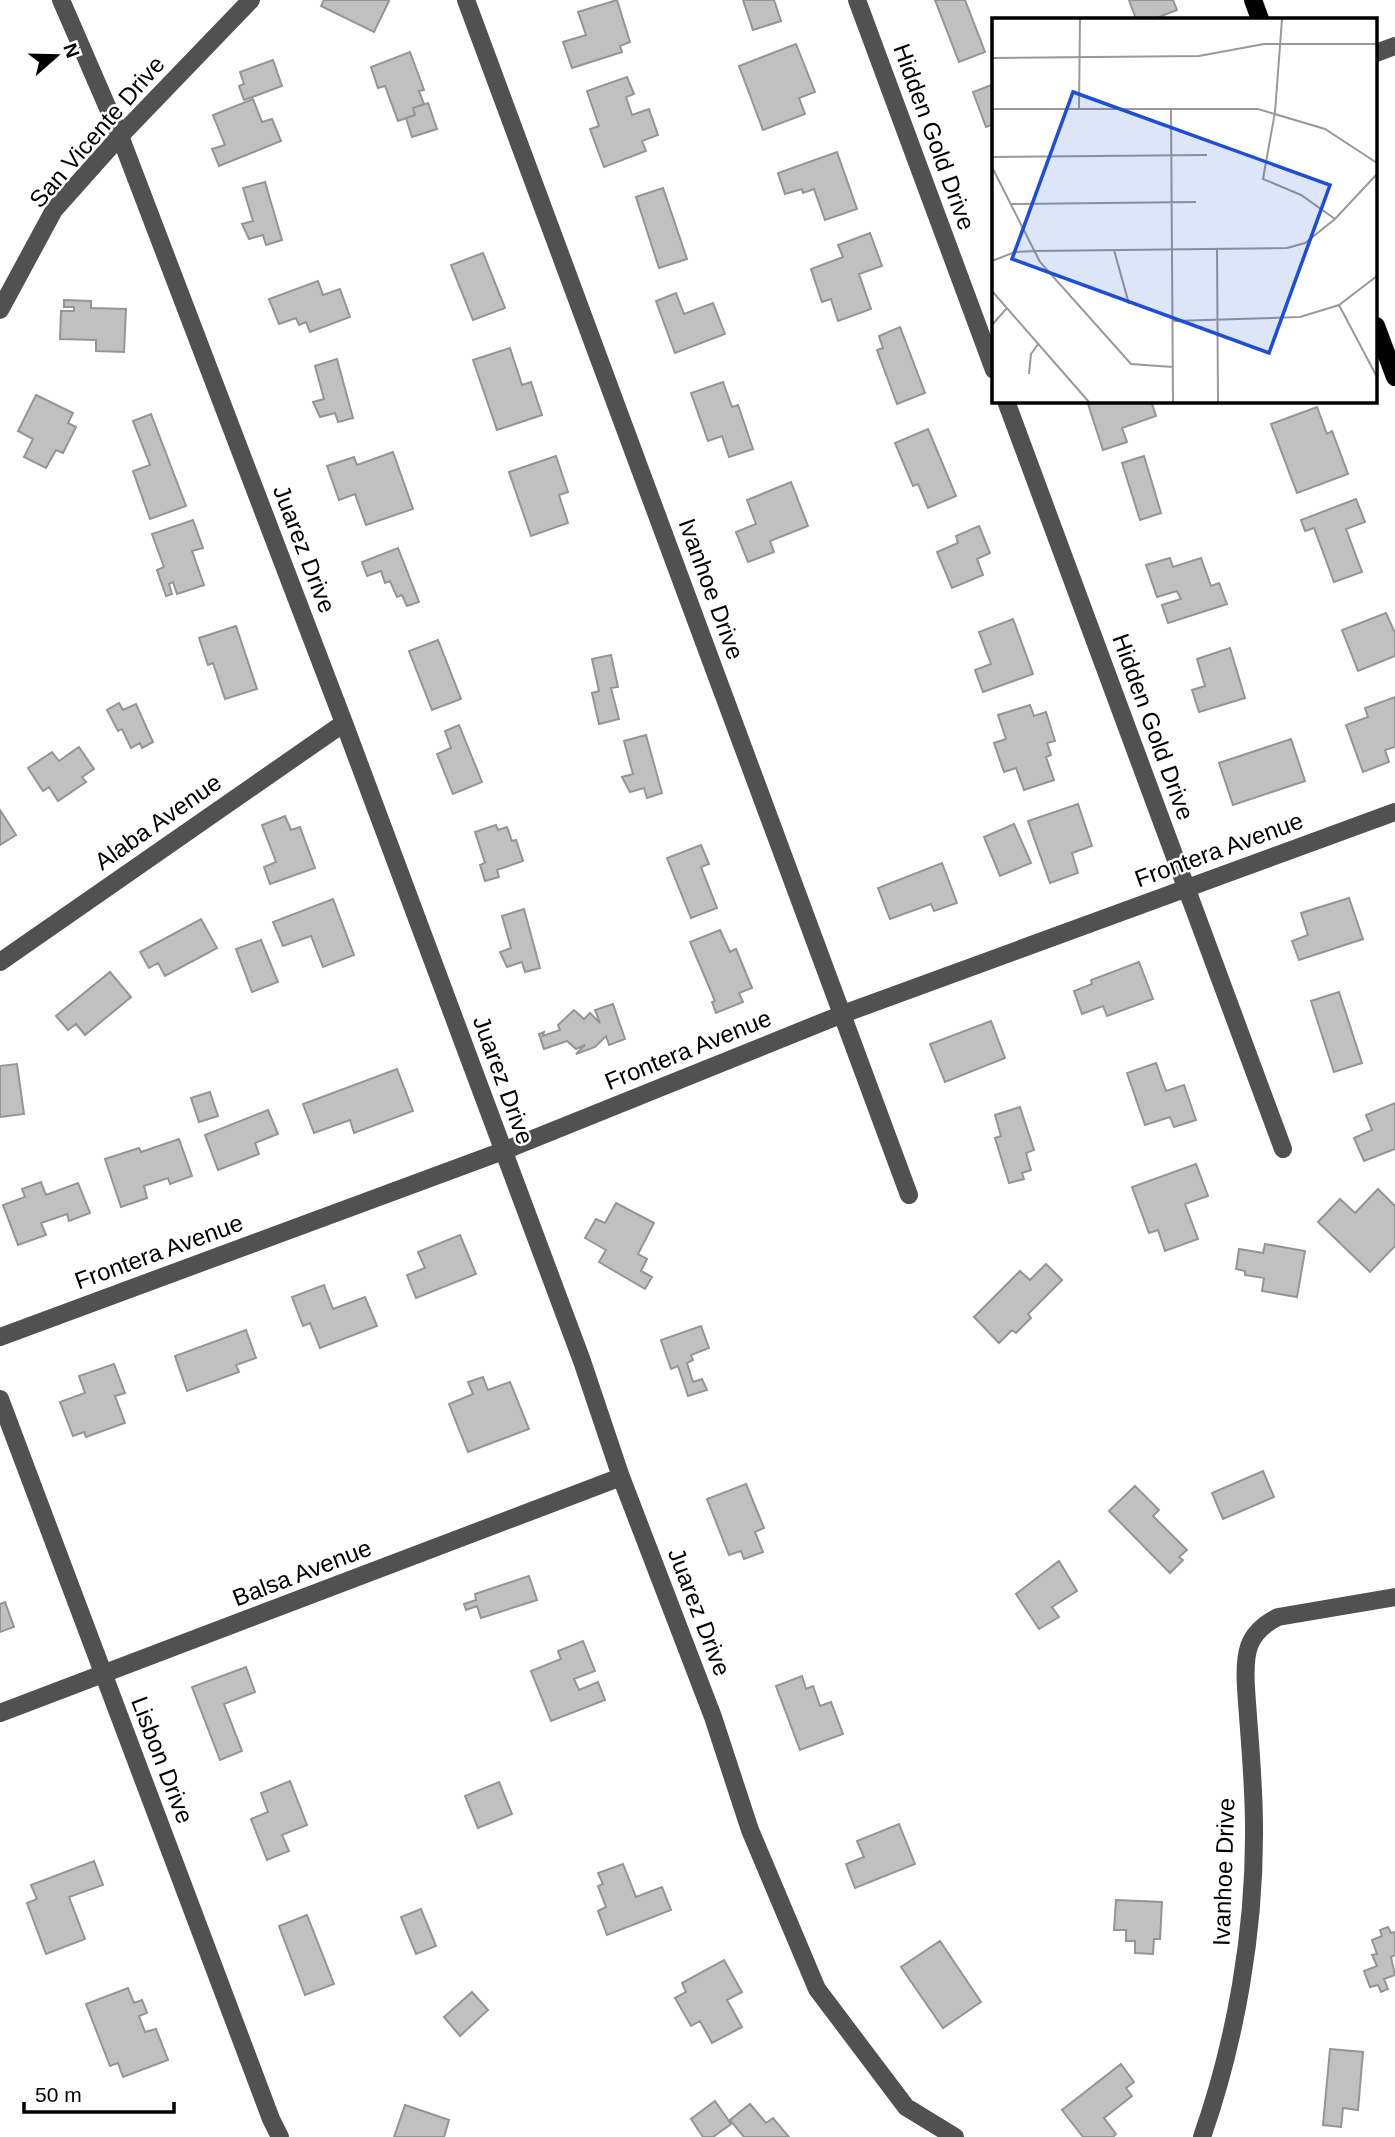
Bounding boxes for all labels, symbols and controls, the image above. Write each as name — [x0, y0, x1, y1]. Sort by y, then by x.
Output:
inset map — [992, 18, 1378, 402]
north arrow — [21, 21, 91, 91]
text: N — [59, 40, 84, 60]
street label: Hidden Gold Drive — [888, 40, 981, 234]
street label: San Vicente Drive — [24, 50, 170, 213]
street label: Juarez Drive — [268, 481, 341, 617]
street label: Ivanhoe Drive — [673, 515, 749, 663]
street label: Hidden Gold Drive — [1107, 630, 1200, 824]
street label: Alaba Avenue — [89, 768, 226, 875]
street label: Frontera Avenue — [1131, 807, 1307, 892]
street label: Frontera Avenue — [601, 1004, 775, 1095]
street label: Juarez Drive — [468, 1012, 539, 1148]
street label: Frontera Avenue — [71, 1209, 247, 1294]
street label: Balsa Avenue — [229, 1534, 375, 1611]
street label: Juarez Drive — [663, 1544, 736, 1680]
street label: Lisbon Drive — [126, 1693, 199, 1827]
street label: Ivanhoe Drive — [1207, 1798, 1240, 1946]
scale bar — [24, 2070, 175, 2114]
text: 50 m — [35, 2083, 82, 2106]

